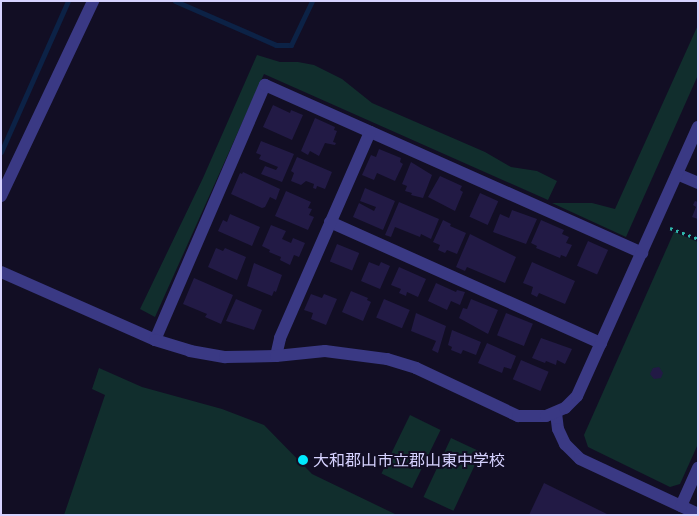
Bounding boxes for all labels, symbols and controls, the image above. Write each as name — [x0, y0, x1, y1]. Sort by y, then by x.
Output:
place label: 大和郡山市立郡山東中学校 — [313, 450, 505, 470]
marker: 大和郡山市立郡山東中学校 — [297, 454, 309, 466]

